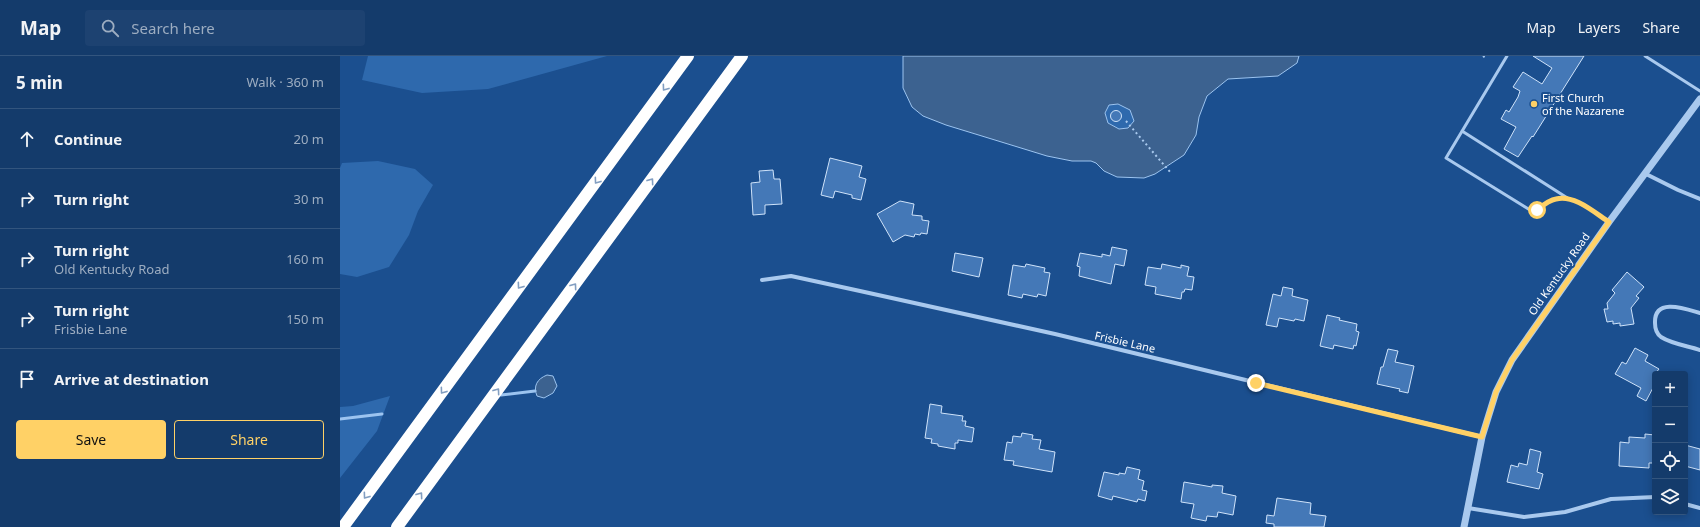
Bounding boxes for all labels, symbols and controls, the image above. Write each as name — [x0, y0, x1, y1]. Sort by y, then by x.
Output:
search box — [85, 10, 365, 46]
text: Map — [20, 15, 61, 41]
icon: search — [99, 17, 121, 39]
text: Search here — [131, 18, 215, 38]
text: Map — [1527, 18, 1556, 37]
text: Layers — [1578, 18, 1620, 37]
text: Share — [1642, 18, 1680, 37]
text: 5 min — [16, 71, 63, 94]
text: Walk · 360 m — [246, 73, 324, 91]
one-way arrow — [663, 83, 670, 90]
place label: First Church of the Nazarene — [1542, 90, 1625, 118]
marker: First Church of the Nazarene — [1529, 99, 1539, 109]
icon: ahead — [16, 128, 38, 150]
text: Continue — [54, 129, 122, 149]
text: 20 m — [294, 130, 324, 148]
one-way arrow — [595, 177, 602, 184]
one-way arrow — [646, 178, 654, 185]
icon: right — [16, 188, 38, 210]
text: Turn right — [54, 189, 129, 209]
text: 30 m — [294, 190, 324, 208]
route start — [1528, 201, 1546, 219]
street label: Old Kentucky Road — [1524, 229, 1593, 318]
text: Turn right — [54, 240, 129, 260]
icon: right — [16, 248, 38, 270]
text: 160 m — [286, 250, 324, 268]
text: Old Kentucky Road — [54, 260, 169, 278]
one-way arrow — [518, 282, 525, 289]
one-way arrow — [569, 283, 576, 290]
text: Turn right — [54, 300, 129, 320]
icon: right — [16, 308, 38, 330]
text: 150 m — [286, 310, 324, 328]
text: Frisbie Lane — [54, 320, 127, 338]
street label: Frisbie Lane — [1093, 327, 1157, 356]
icon: arrive — [16, 368, 38, 390]
text: Arrive at destination — [54, 369, 209, 389]
map controls — [1652, 371, 1688, 515]
button: + — [1652, 371, 1688, 407]
route end — [1247, 374, 1265, 392]
one-way arrow — [440, 387, 448, 394]
one-way arrow — [492, 388, 499, 395]
button: − — [1652, 407, 1688, 443]
button: Save — [16, 420, 166, 459]
button: Share — [174, 420, 324, 459]
button: locate — [1652, 443, 1688, 479]
button: layers — [1652, 479, 1688, 515]
one-way arrow — [364, 491, 371, 498]
one-way arrow — [415, 493, 422, 500]

